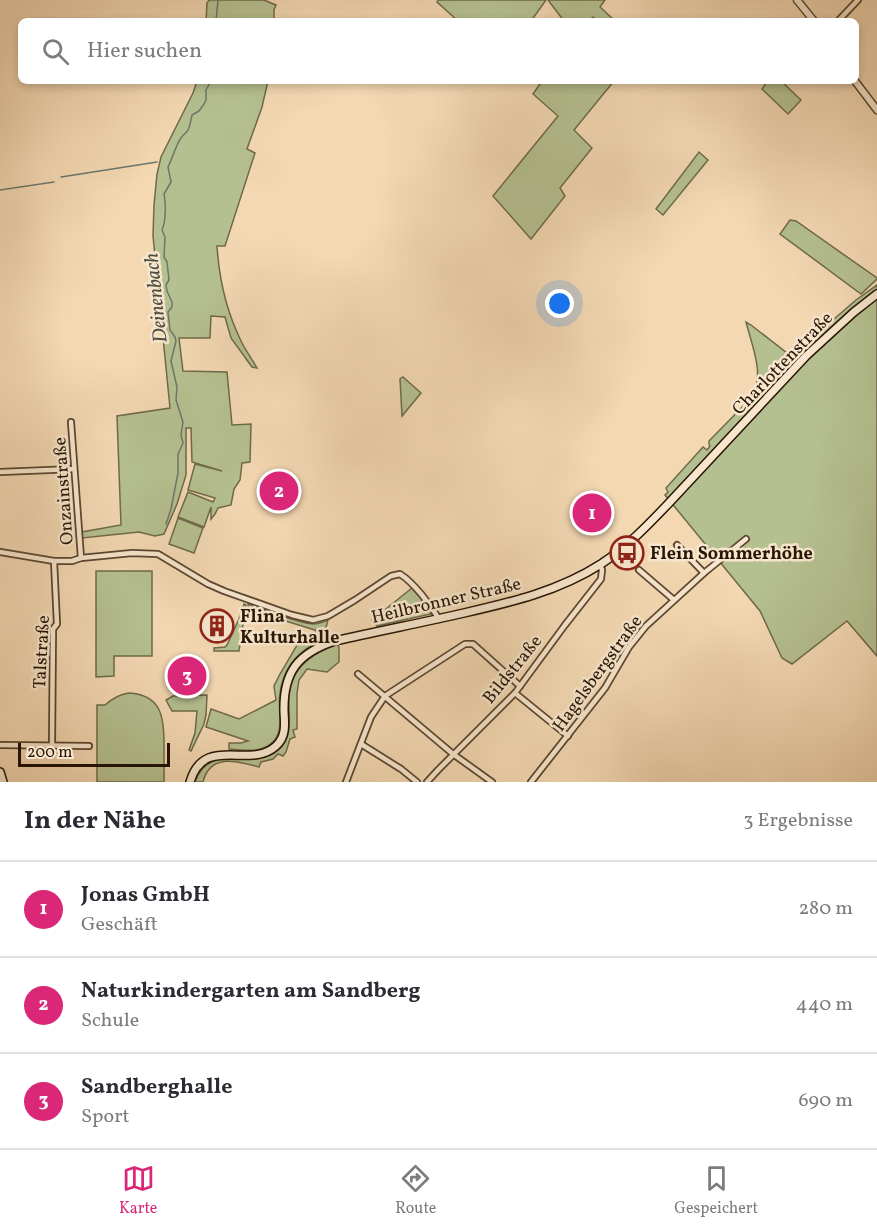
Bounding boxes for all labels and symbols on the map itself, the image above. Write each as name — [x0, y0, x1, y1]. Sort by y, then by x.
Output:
water label: Deinenbach — [138, 251, 176, 344]
your location — [545, 289, 574, 318]
street label: Charlottenstraße — [727, 307, 839, 421]
street label: Onzainstraße — [48, 436, 81, 546]
pin: 2 — [260, 468, 298, 514]
pin: 1 — [572, 490, 612, 536]
bus stop icon: Flein Sommerhöhe — [609, 535, 645, 571]
place label: Flein Sommerhöhe — [650, 542, 813, 567]
street label: Heilbronner Straße — [369, 572, 524, 631]
place label: Flina Kulturhalle — [240, 605, 339, 651]
building icon: Flina Kulturhalle — [199, 608, 235, 644]
street label: Hagelsbergstraße — [547, 611, 649, 737]
street label: Talstraße — [28, 615, 57, 689]
street label: Bildstraße — [478, 630, 549, 710]
pin: 3 — [168, 654, 207, 698]
scale bar — [18, 740, 170, 768]

